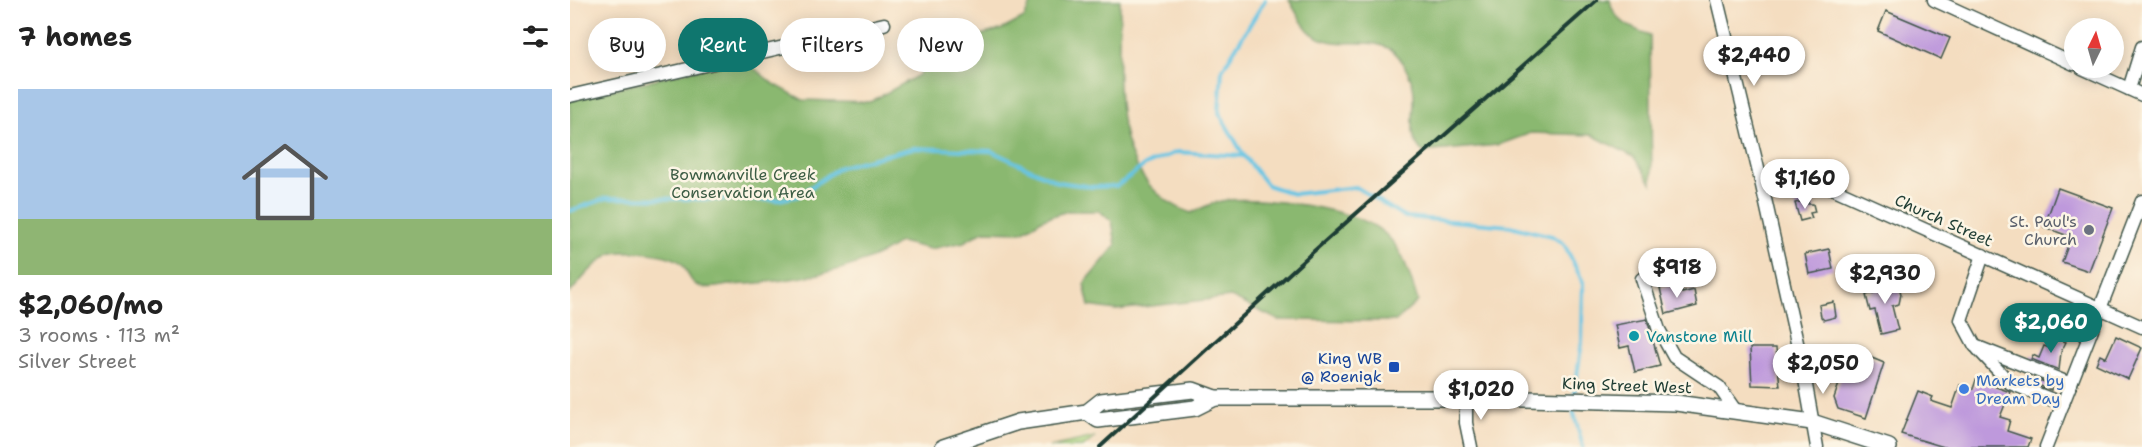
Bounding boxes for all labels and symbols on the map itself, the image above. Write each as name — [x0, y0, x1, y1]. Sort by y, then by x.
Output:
north arrow — [2064, 18, 2124, 78]
pin: $2,440 — [1705, 36, 1803, 87]
pin: $1,160 — [1756, 159, 1854, 210]
park label: Bowmanville Creek Conservation Area — [670, 164, 816, 203]
street label: Church Street — [1891, 189, 1996, 251]
place label: St. Paul's Church — [2009, 211, 2077, 250]
marker: St. Paul's Church — [2082, 223, 2096, 237]
pin: $918 — [1641, 248, 1713, 299]
pin: $2,930 — [1836, 254, 1934, 305]
pin: $2,060 — [2002, 303, 2100, 354]
place label: Vanstone Mill — [1646, 326, 1753, 347]
marker: Vanstone Mill — [1627, 329, 1641, 343]
pin: $2,050 — [1774, 344, 1872, 395]
place label: King WB @ Roenigk — [1301, 348, 1382, 387]
marker: King WB @ Roenigk — [1387, 360, 1401, 374]
pin: $1,020 — [1432, 370, 1530, 421]
place label: Markets by Dream Day — [1976, 370, 2064, 409]
street label: King Street West — [1562, 373, 1692, 398]
marker: Markets by Dream Day — [1957, 382, 1971, 396]

